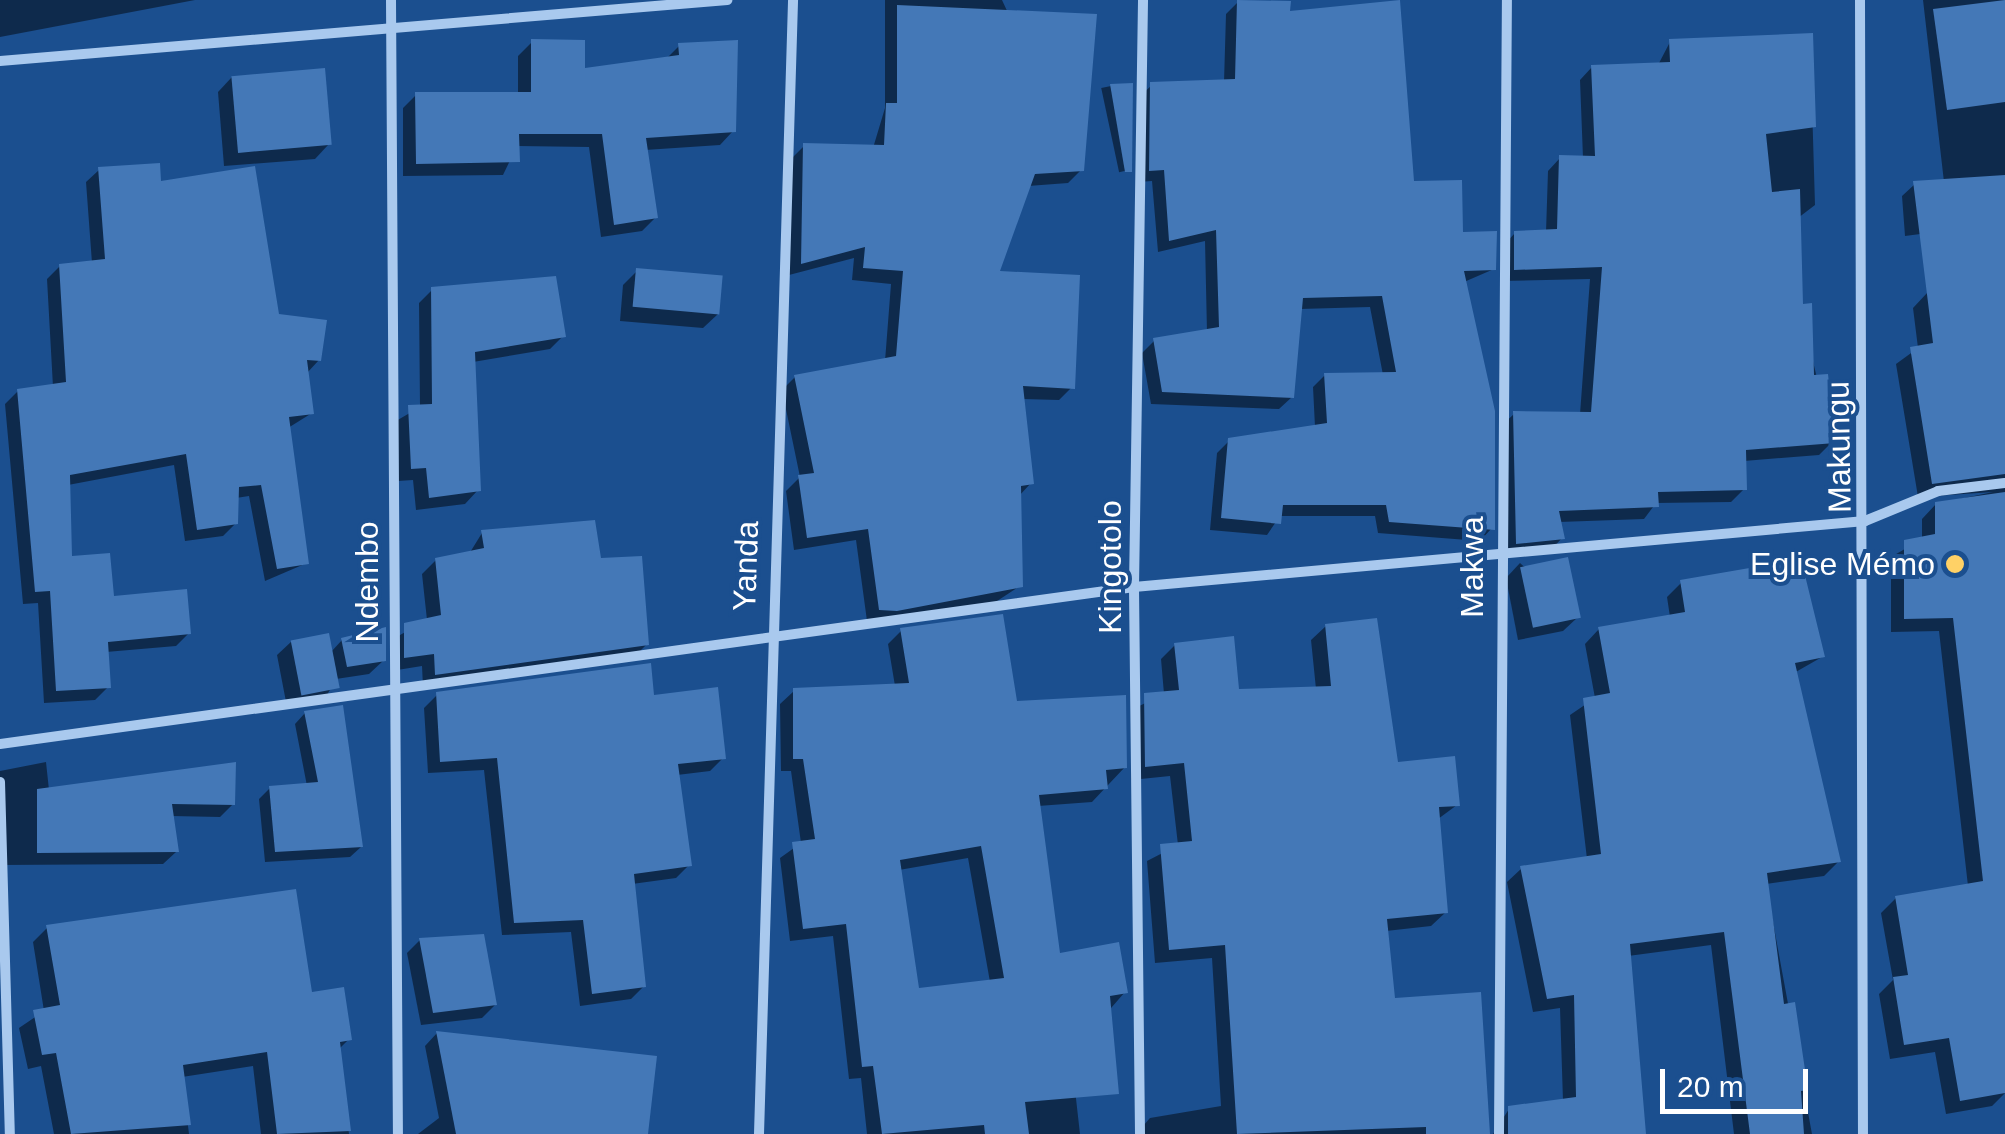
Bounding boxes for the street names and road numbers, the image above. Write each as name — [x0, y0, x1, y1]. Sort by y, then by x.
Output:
street label: Makungu — [1819, 381, 1859, 513]
street label: Kingotolo — [1091, 500, 1129, 634]
street label: Makwa — [1453, 516, 1491, 618]
street label: Yanda — [725, 520, 767, 612]
street label: Ndembo — [348, 522, 386, 642]

